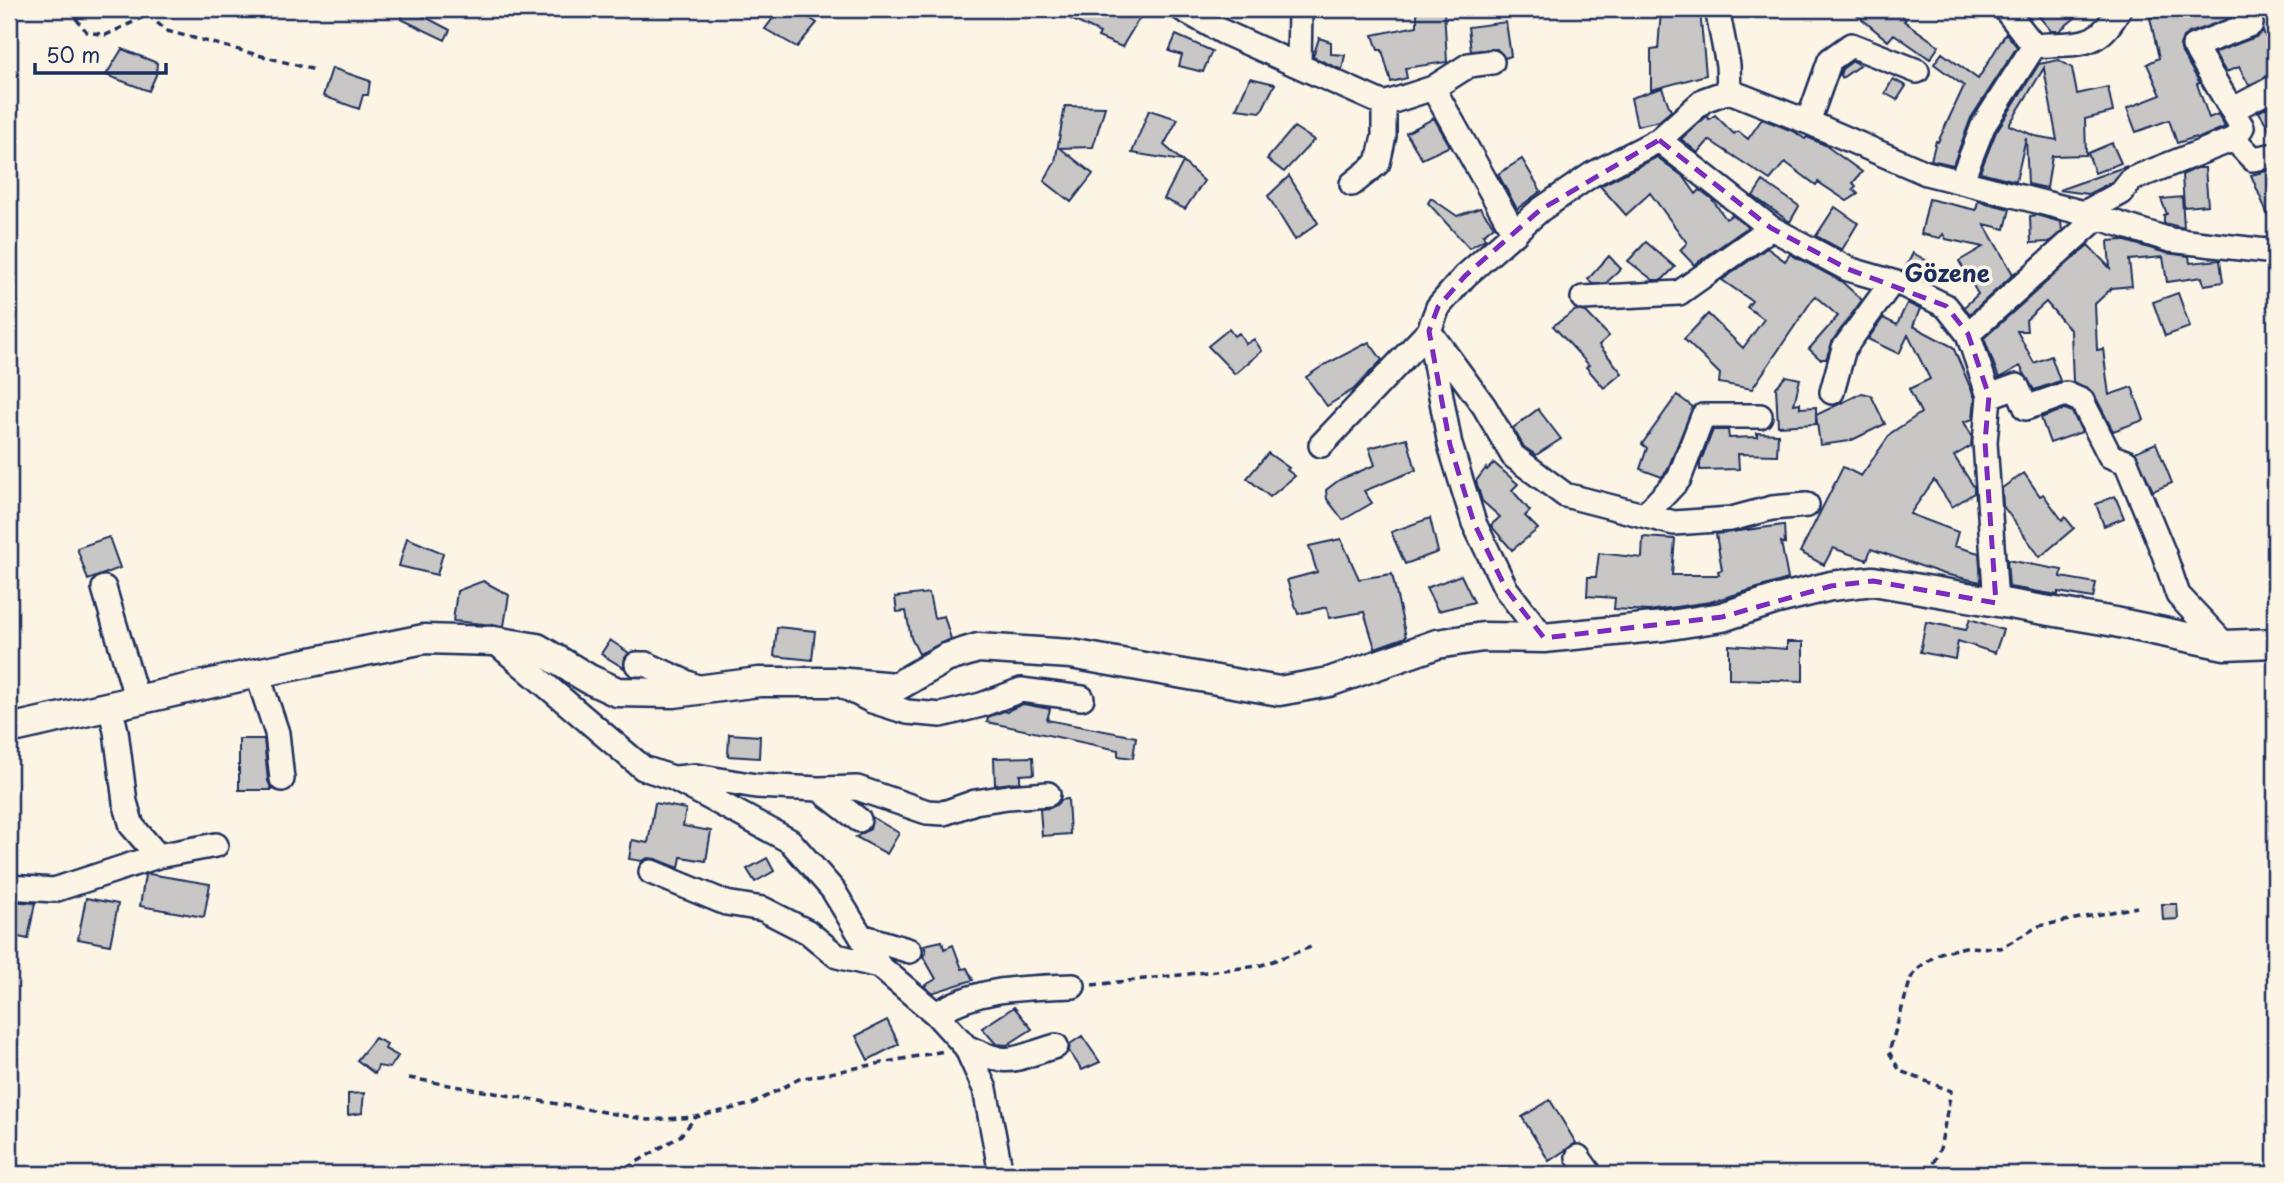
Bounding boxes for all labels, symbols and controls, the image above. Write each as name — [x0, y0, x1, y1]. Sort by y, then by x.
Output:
scale bar — [35, 32, 166, 76]
text: 50 m — [46, 38, 100, 70]
district label: Gözene — [1904, 254, 1990, 290]

